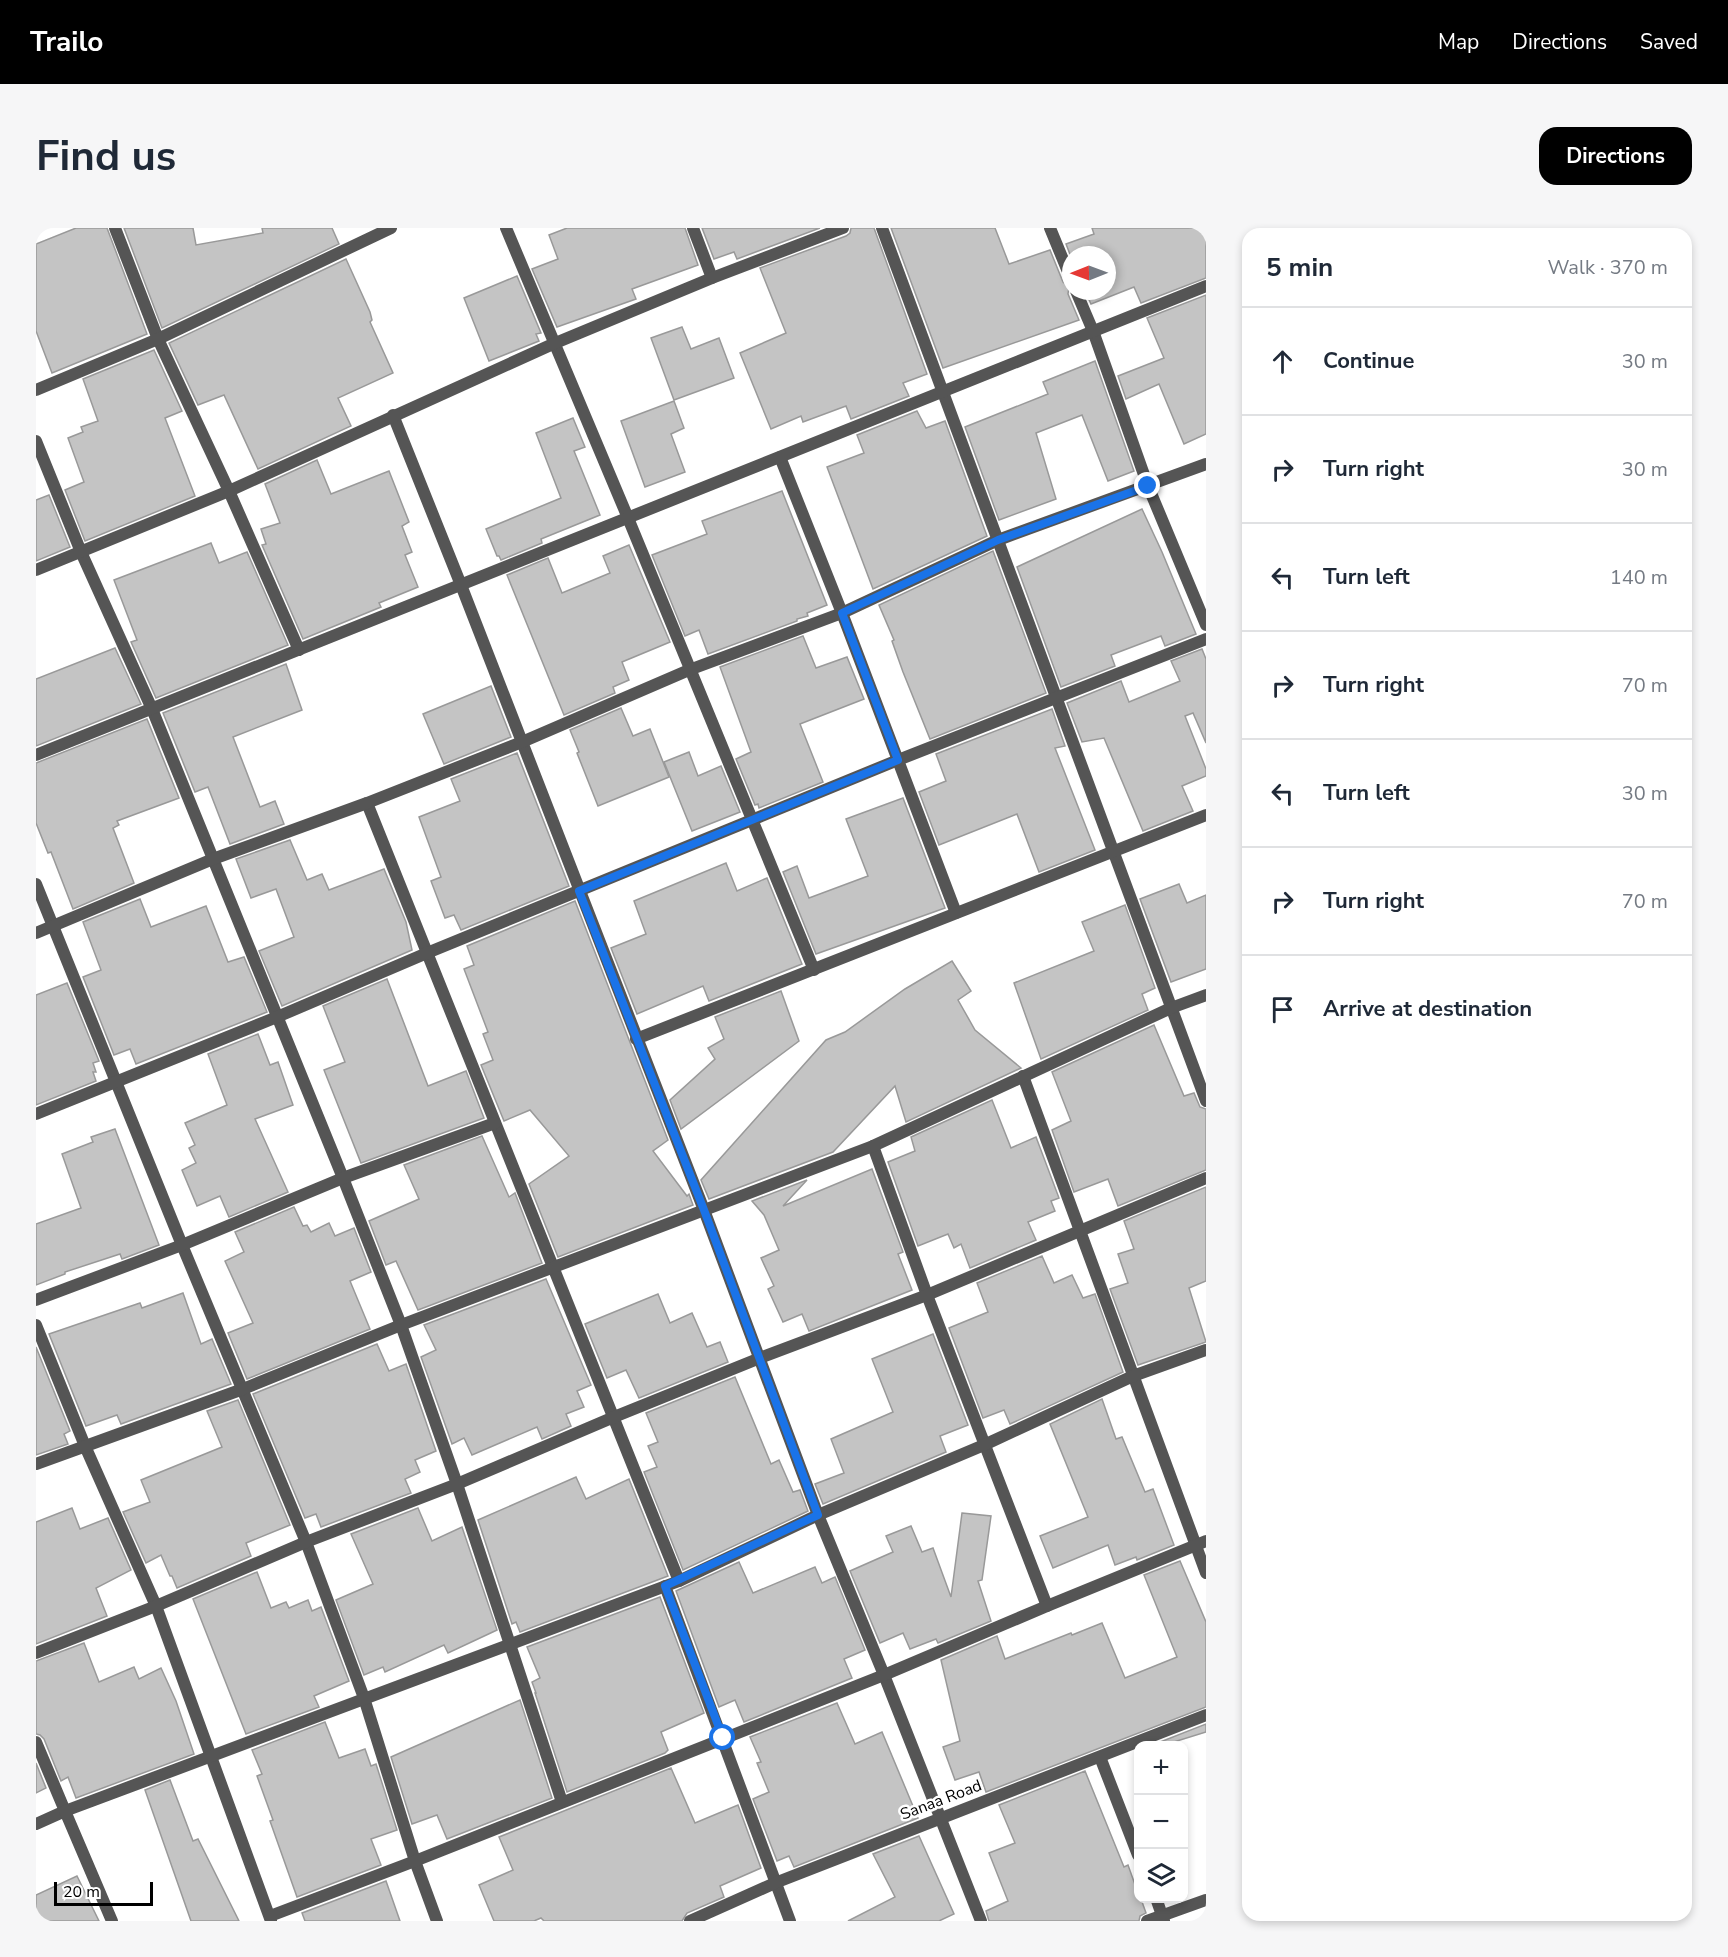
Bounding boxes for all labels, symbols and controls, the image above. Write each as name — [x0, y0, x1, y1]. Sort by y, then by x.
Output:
text: Trailo — [30, 23, 103, 61]
text: Map — [1438, 28, 1479, 56]
text: Directions — [1512, 28, 1607, 56]
text: Saved — [1640, 28, 1698, 56]
button: Directions — [1539, 127, 1692, 185]
text: Find us — [36, 128, 176, 185]
north arrow — [1062, 246, 1116, 300]
text: 5 min — [1266, 250, 1333, 285]
text: Walk · 370 m — [1548, 254, 1668, 281]
icon: ahead — [1266, 345, 1299, 378]
text: Continue — [1323, 346, 1414, 376]
text: 30 m — [1622, 348, 1668, 375]
icon: right — [1266, 453, 1299, 486]
text: Turn right — [1323, 454, 1424, 484]
text: 30 m — [1622, 456, 1668, 483]
route end — [1134, 472, 1160, 498]
icon: left — [1266, 561, 1299, 594]
text: Turn left — [1323, 562, 1410, 592]
text: 140 m — [1610, 564, 1668, 591]
icon: right — [1266, 669, 1299, 702]
text: Turn right — [1323, 670, 1424, 700]
text: 70 m — [1622, 672, 1668, 699]
icon: left — [1266, 777, 1299, 810]
text: Turn left — [1323, 778, 1410, 808]
text: 30 m — [1622, 780, 1668, 807]
icon: right — [1266, 885, 1299, 918]
text: Turn right — [1323, 886, 1424, 916]
text: 70 m — [1622, 888, 1668, 915]
icon: arrive — [1266, 993, 1299, 1026]
text: Arrive at destination — [1323, 994, 1532, 1024]
route start — [709, 1724, 735, 1750]
map controls — [1134, 1741, 1188, 1903]
button: + — [1134, 1741, 1188, 1795]
street label: Sanaa Road — [897, 1774, 985, 1826]
button: − — [1134, 1795, 1188, 1849]
button: layers — [1134, 1849, 1188, 1903]
scale bar — [54, 1879, 153, 1906]
text: 20 m — [63, 1881, 100, 1903]

